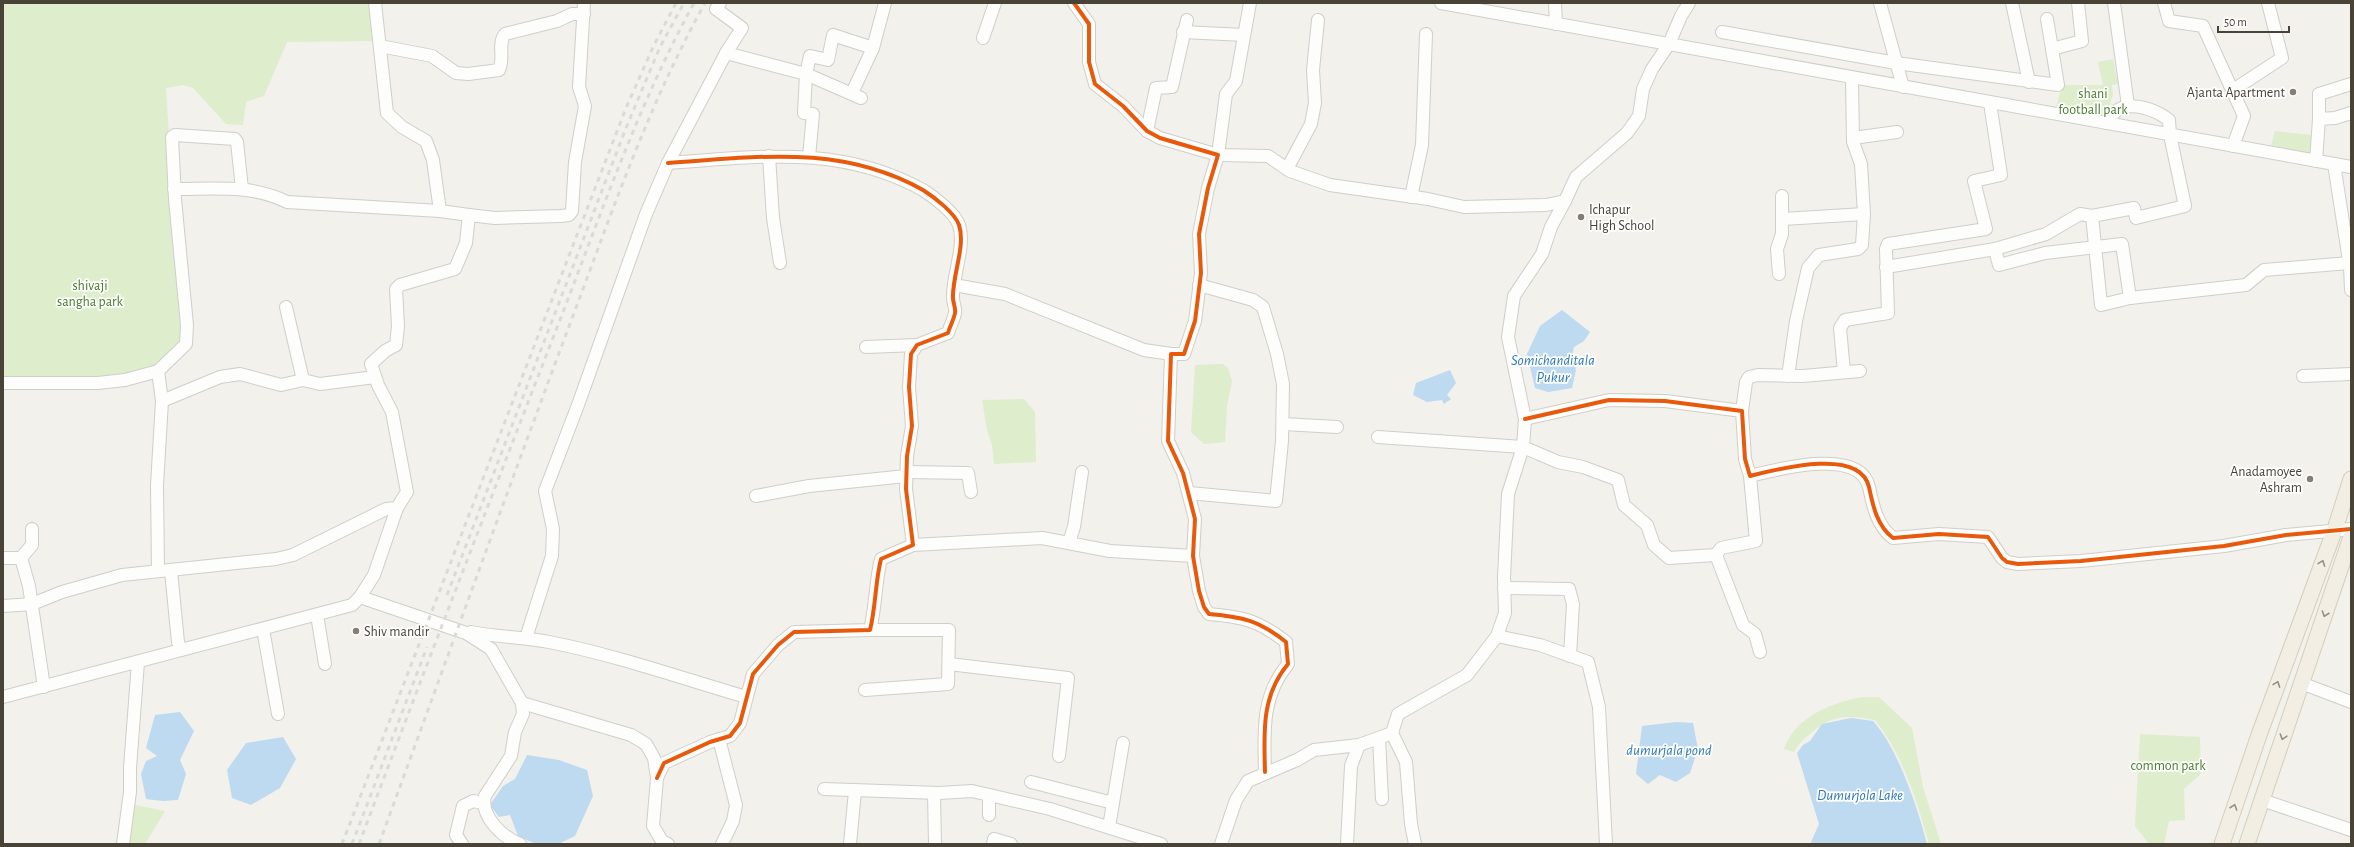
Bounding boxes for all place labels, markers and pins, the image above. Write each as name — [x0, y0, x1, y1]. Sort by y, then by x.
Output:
place label: Ajanta Apartment — [2187, 86, 2286, 100]
marker: Ajanta Apartment — [2288, 87, 2298, 97]
place label: Ichapur High School — [1589, 203, 1655, 233]
marker: Ichapur High School — [1576, 212, 1586, 222]
place label: Anadamoyee Ashram — [2230, 465, 2302, 495]
marker: Anadamoyee Ashram — [2305, 474, 2315, 484]
place label: Shiv mandir — [364, 625, 430, 639]
marker: Shiv mandir — [351, 626, 361, 636]

